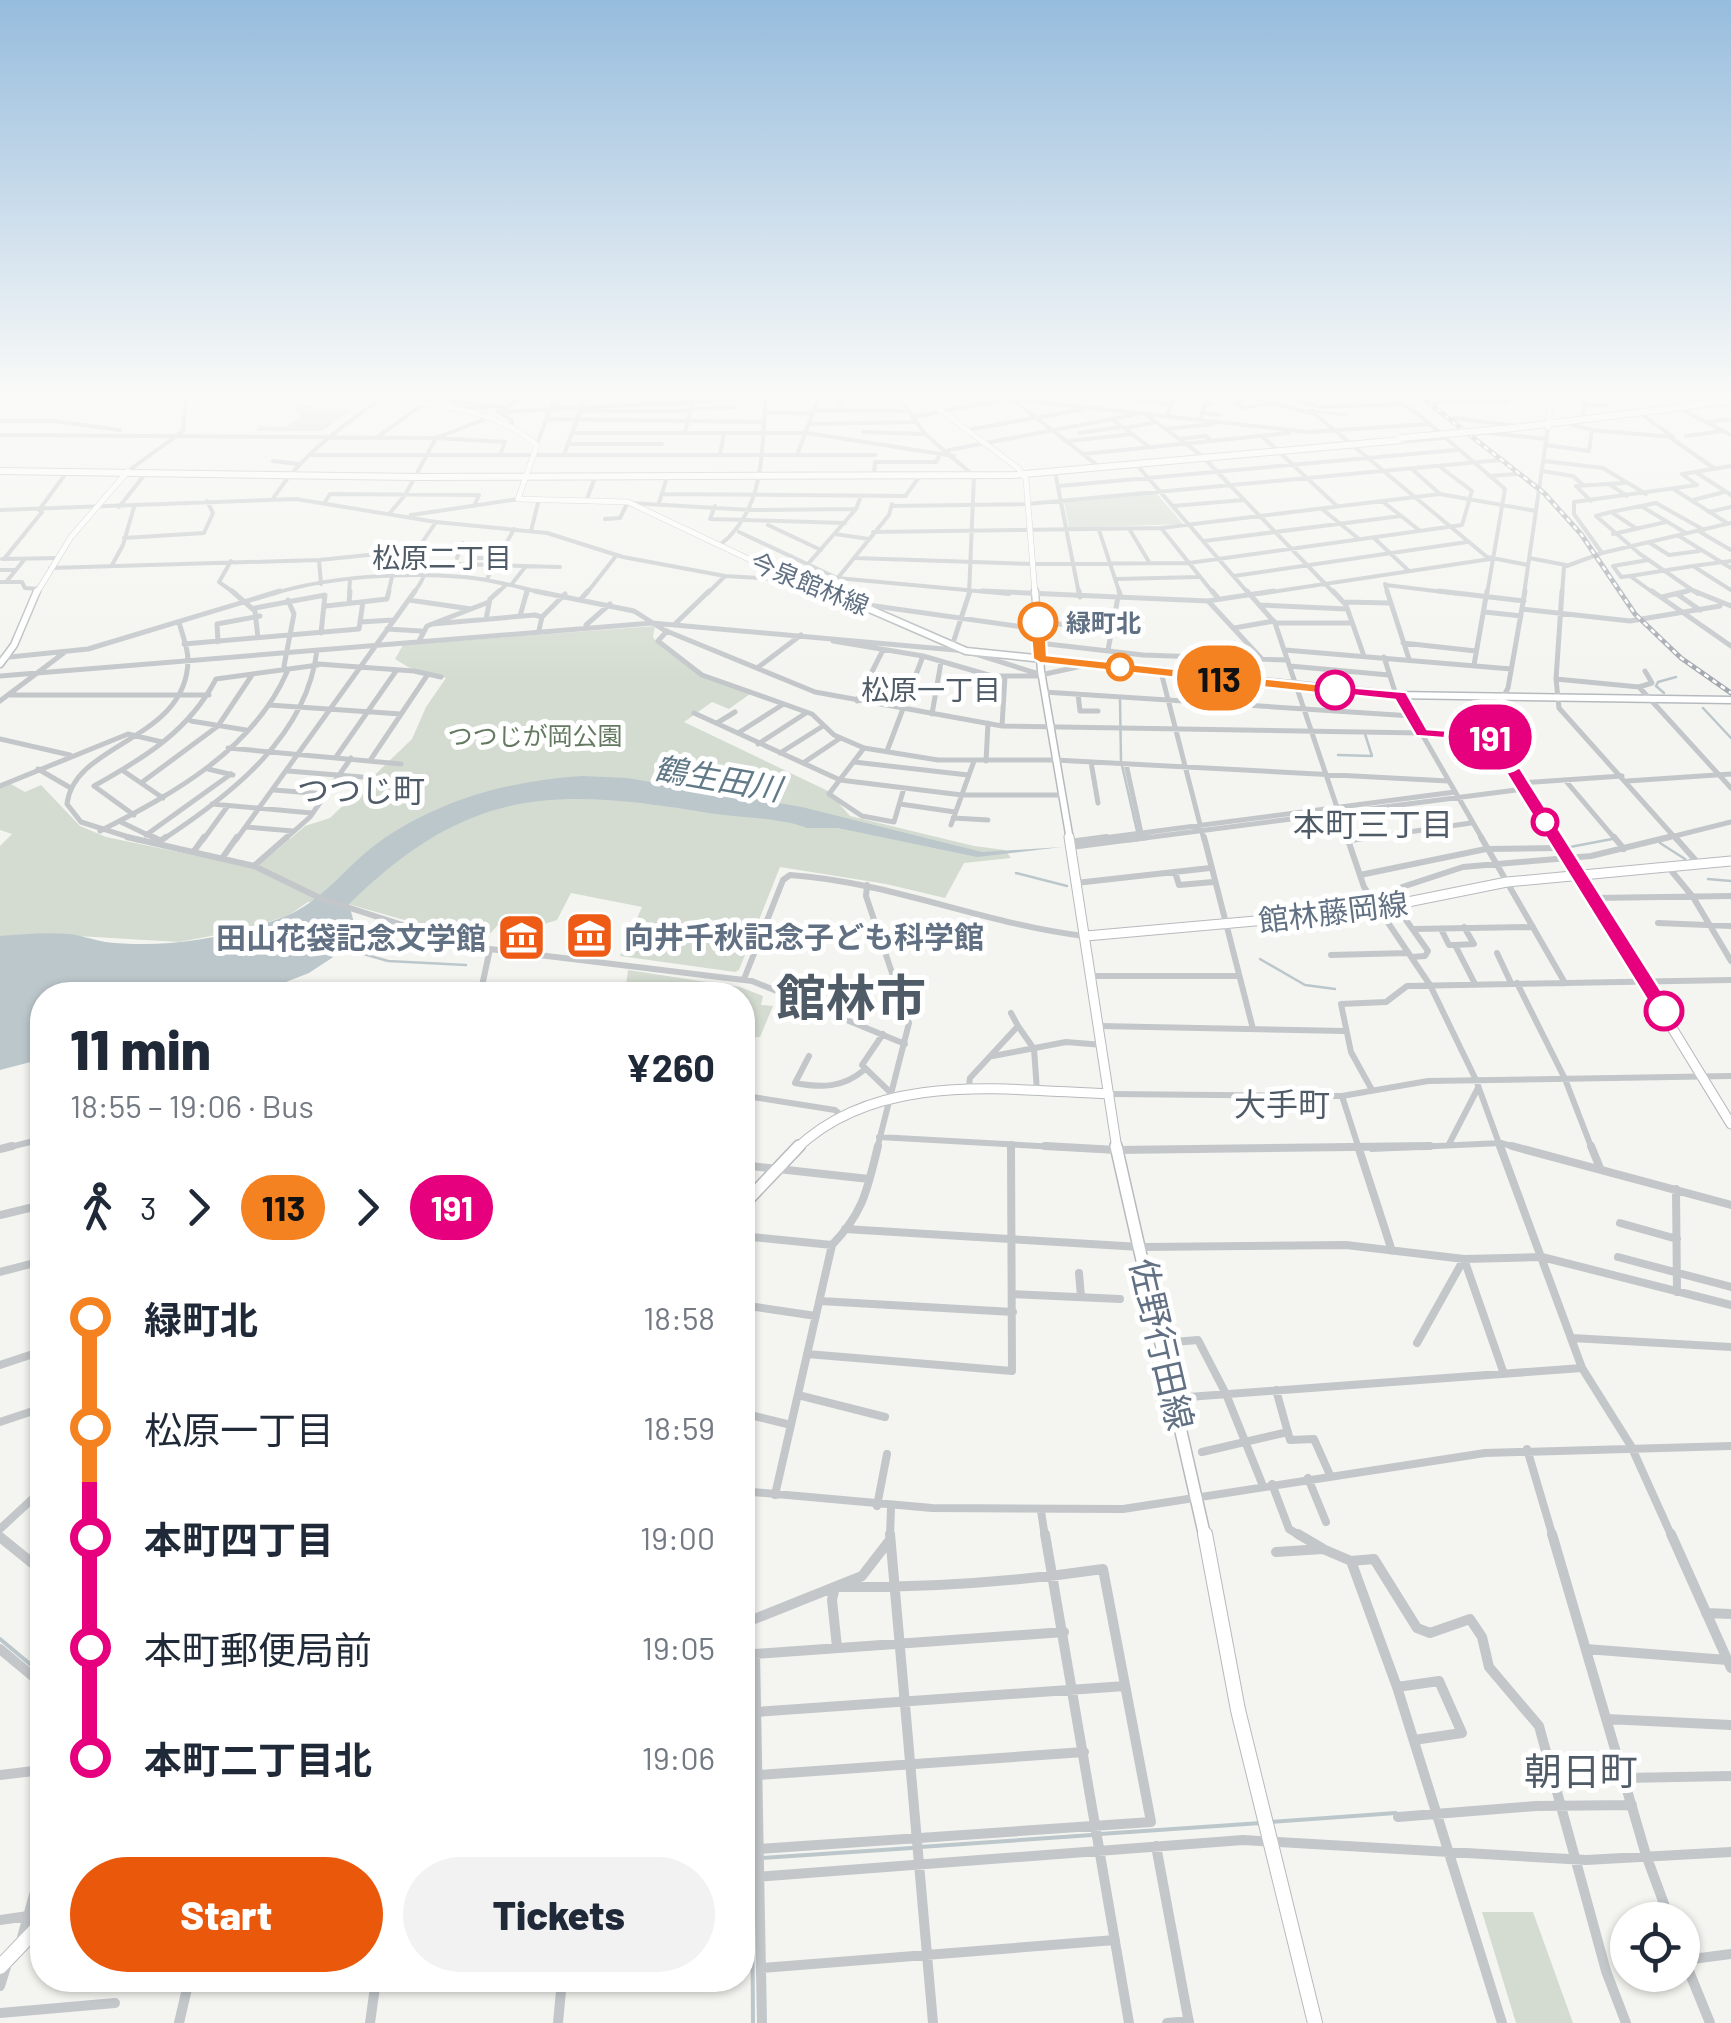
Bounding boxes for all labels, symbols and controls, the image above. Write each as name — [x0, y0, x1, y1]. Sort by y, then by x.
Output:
district label: 松原二丁目 — [372, 540, 512, 574]
street label: 今泉館林線 — [746, 546, 874, 620]
marker: 緑町北 — [1019, 603, 1057, 641]
place label: 緑町北 — [1066, 607, 1141, 637]
line badge: 113 — [1162, 646, 1276, 710]
unlabelled marker — [1107, 654, 1133, 680]
text: 113 — [1197, 657, 1241, 699]
unlabelled marker — [1316, 671, 1354, 709]
district label: 松原一丁目 — [861, 672, 1001, 706]
line badge: 191 — [1432, 704, 1548, 770]
text: 191 — [1469, 716, 1511, 758]
park label: つつじが岡公園 — [447, 720, 623, 750]
water label: 鶴生田川 — [652, 747, 787, 807]
district label: つつじ町 — [297, 770, 425, 808]
district label: 本町三丁目 — [1293, 804, 1453, 842]
unlabelled marker — [1532, 809, 1558, 835]
street label: 館林藤岡線 — [1256, 884, 1410, 938]
museum icon: 向井千秋記念子ども科学館 — [563, 910, 615, 962]
museum icon: 田山花袋記念文学館 — [495, 911, 547, 963]
place label: 向井千秋記念子ども科学館 — [624, 918, 984, 954]
place label: 田山花袋記念文学館 — [216, 919, 486, 955]
district label: 館林市 — [776, 966, 926, 1026]
unlabelled marker — [1645, 992, 1683, 1030]
text: 11 min — [70, 1015, 211, 1081]
text: ¥260 — [626, 1044, 715, 1090]
district label: 大手町 — [1234, 1084, 1330, 1122]
text: 18:55 – 19:06 · Bus — [70, 1086, 314, 1124]
icon: walk — [70, 1180, 125, 1235]
icon: forward — [171, 1180, 226, 1235]
icon: forward — [340, 1180, 395, 1235]
text: 113 — [261, 1186, 305, 1228]
text: 191 — [430, 1186, 473, 1228]
text: 3 — [140, 1188, 156, 1226]
street label: 佐野行田線 — [1123, 1254, 1203, 1434]
text: 緑町北 — [144, 1296, 258, 1342]
text: 18:58 — [643, 1298, 715, 1336]
text: 松原一丁目 — [144, 1406, 334, 1452]
text: 18:59 — [643, 1408, 715, 1446]
text: 本町四丁目 — [144, 1516, 334, 1562]
text: 19:00 — [640, 1518, 715, 1556]
text: 本町郵便局前 — [144, 1626, 372, 1672]
text: 19:05 — [642, 1628, 715, 1666]
text: 本町二丁目北 — [144, 1736, 372, 1782]
text: 19:06 — [642, 1738, 715, 1776]
district label: 朝日町 — [1524, 1747, 1638, 1793]
button: Start — [70, 1857, 383, 1972]
button: Tickets — [403, 1857, 715, 1972]
map controls — [1610, 1902, 1700, 1992]
button: locate — [1610, 1902, 1700, 1992]

